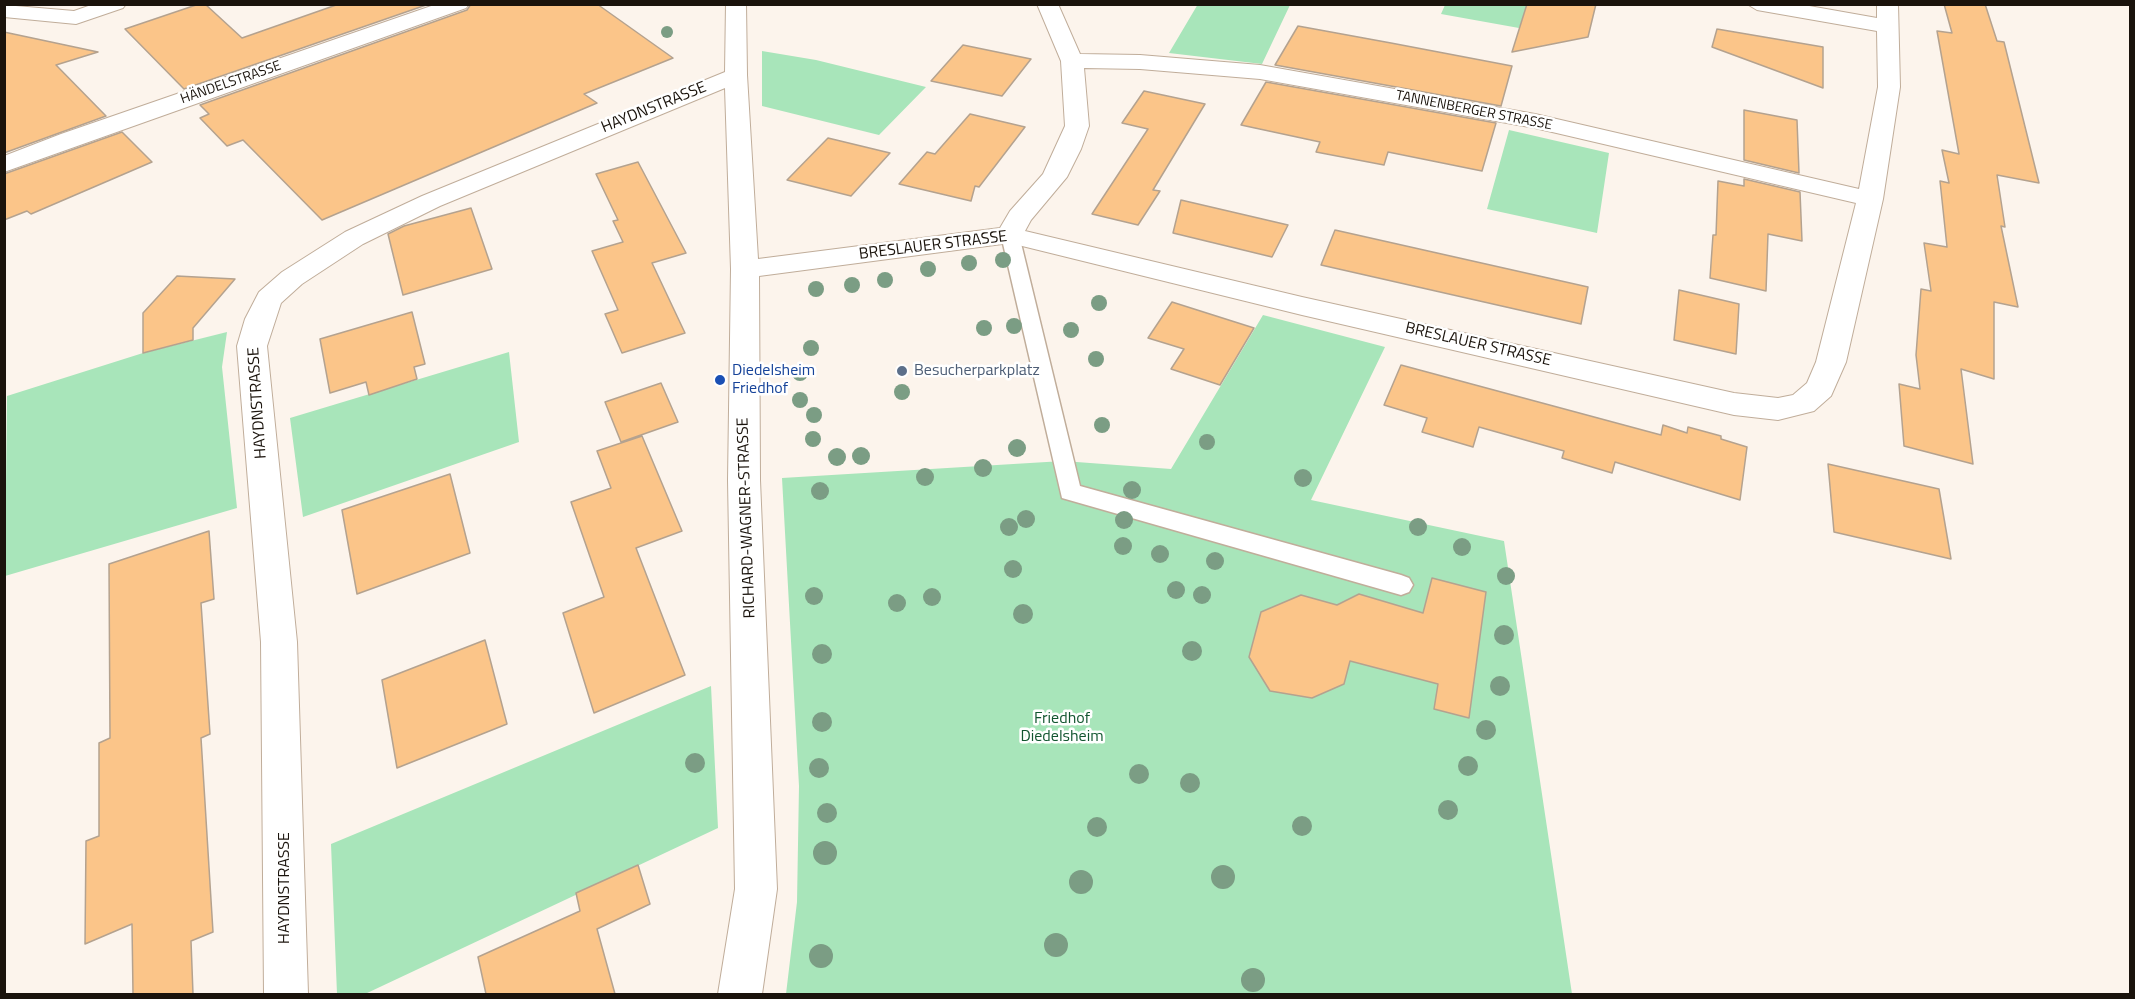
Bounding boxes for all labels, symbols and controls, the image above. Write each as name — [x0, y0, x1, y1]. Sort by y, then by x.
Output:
street label: HÄNDELSTRASSE — [178, 58, 284, 108]
street label: HAYDNSTRASSE — [599, 78, 709, 138]
street label: TANNENBERGER STRASSE — [1394, 88, 1554, 134]
street label: BRESLAUER STRASSE — [858, 227, 1008, 265]
street label: BRESLAUER STRASSE — [1403, 319, 1553, 371]
street label: HAYDNSTRASSE — [245, 347, 271, 459]
place label: Diedelsheim Friedhof — [732, 361, 815, 399]
place label: Besucherparkplatz — [914, 361, 1040, 381]
marker: Besucherparkplatz — [895, 364, 909, 378]
marker: Diedelsheim Friedhof — [713, 373, 727, 387]
street label: RICHARD-WAGNER-STRASSE — [734, 417, 760, 619]
park label: Friedhof Diedelsheim — [1020, 709, 1104, 747]
street label: HAYDNSTRASSE — [275, 832, 295, 944]

